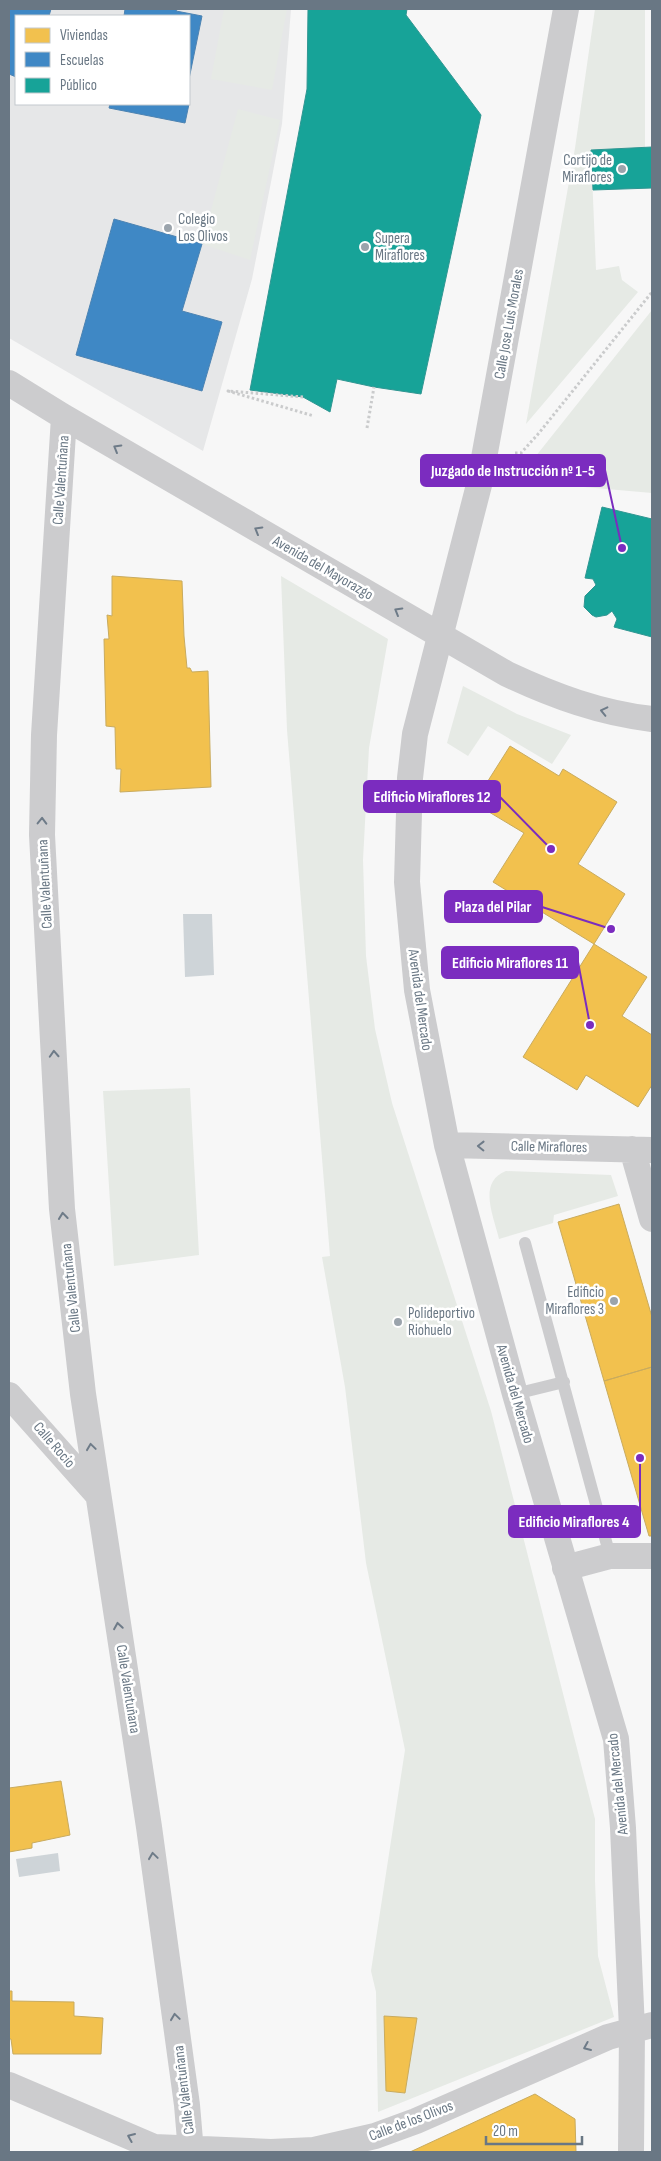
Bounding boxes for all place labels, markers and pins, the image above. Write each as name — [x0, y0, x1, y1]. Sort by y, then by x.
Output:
place label: Cortijo de Miraflores — [562, 151, 612, 187]
marker: Cortijo de Miraflores — [616, 163, 628, 175]
place label: Colegio Los Olivos — [178, 210, 228, 246]
marker: Colegio Los Olivos — [162, 222, 174, 234]
place label: Supera Miraflores — [375, 229, 425, 265]
marker: Supera Miraflores — [359, 241, 371, 253]
callout: Juzgado de Instrucción nº 1-5 — [421, 455, 605, 486]
callout: Edificio Miraflores 12 — [364, 781, 500, 812]
callout: Plaza del Pilar — [445, 891, 542, 922]
callout: Edificio Miraflores 11 — [442, 947, 578, 978]
place label: Edificio Miraflores 3 — [546, 1283, 604, 1319]
marker: Edificio Miraflores 3 — [608, 1295, 620, 1307]
place label: Polideportivo Riohuelo — [408, 1304, 475, 1340]
marker: Polideportivo Riohuelo — [392, 1316, 404, 1328]
callout: Edificio Miraflores 4 — [509, 1506, 640, 1537]

